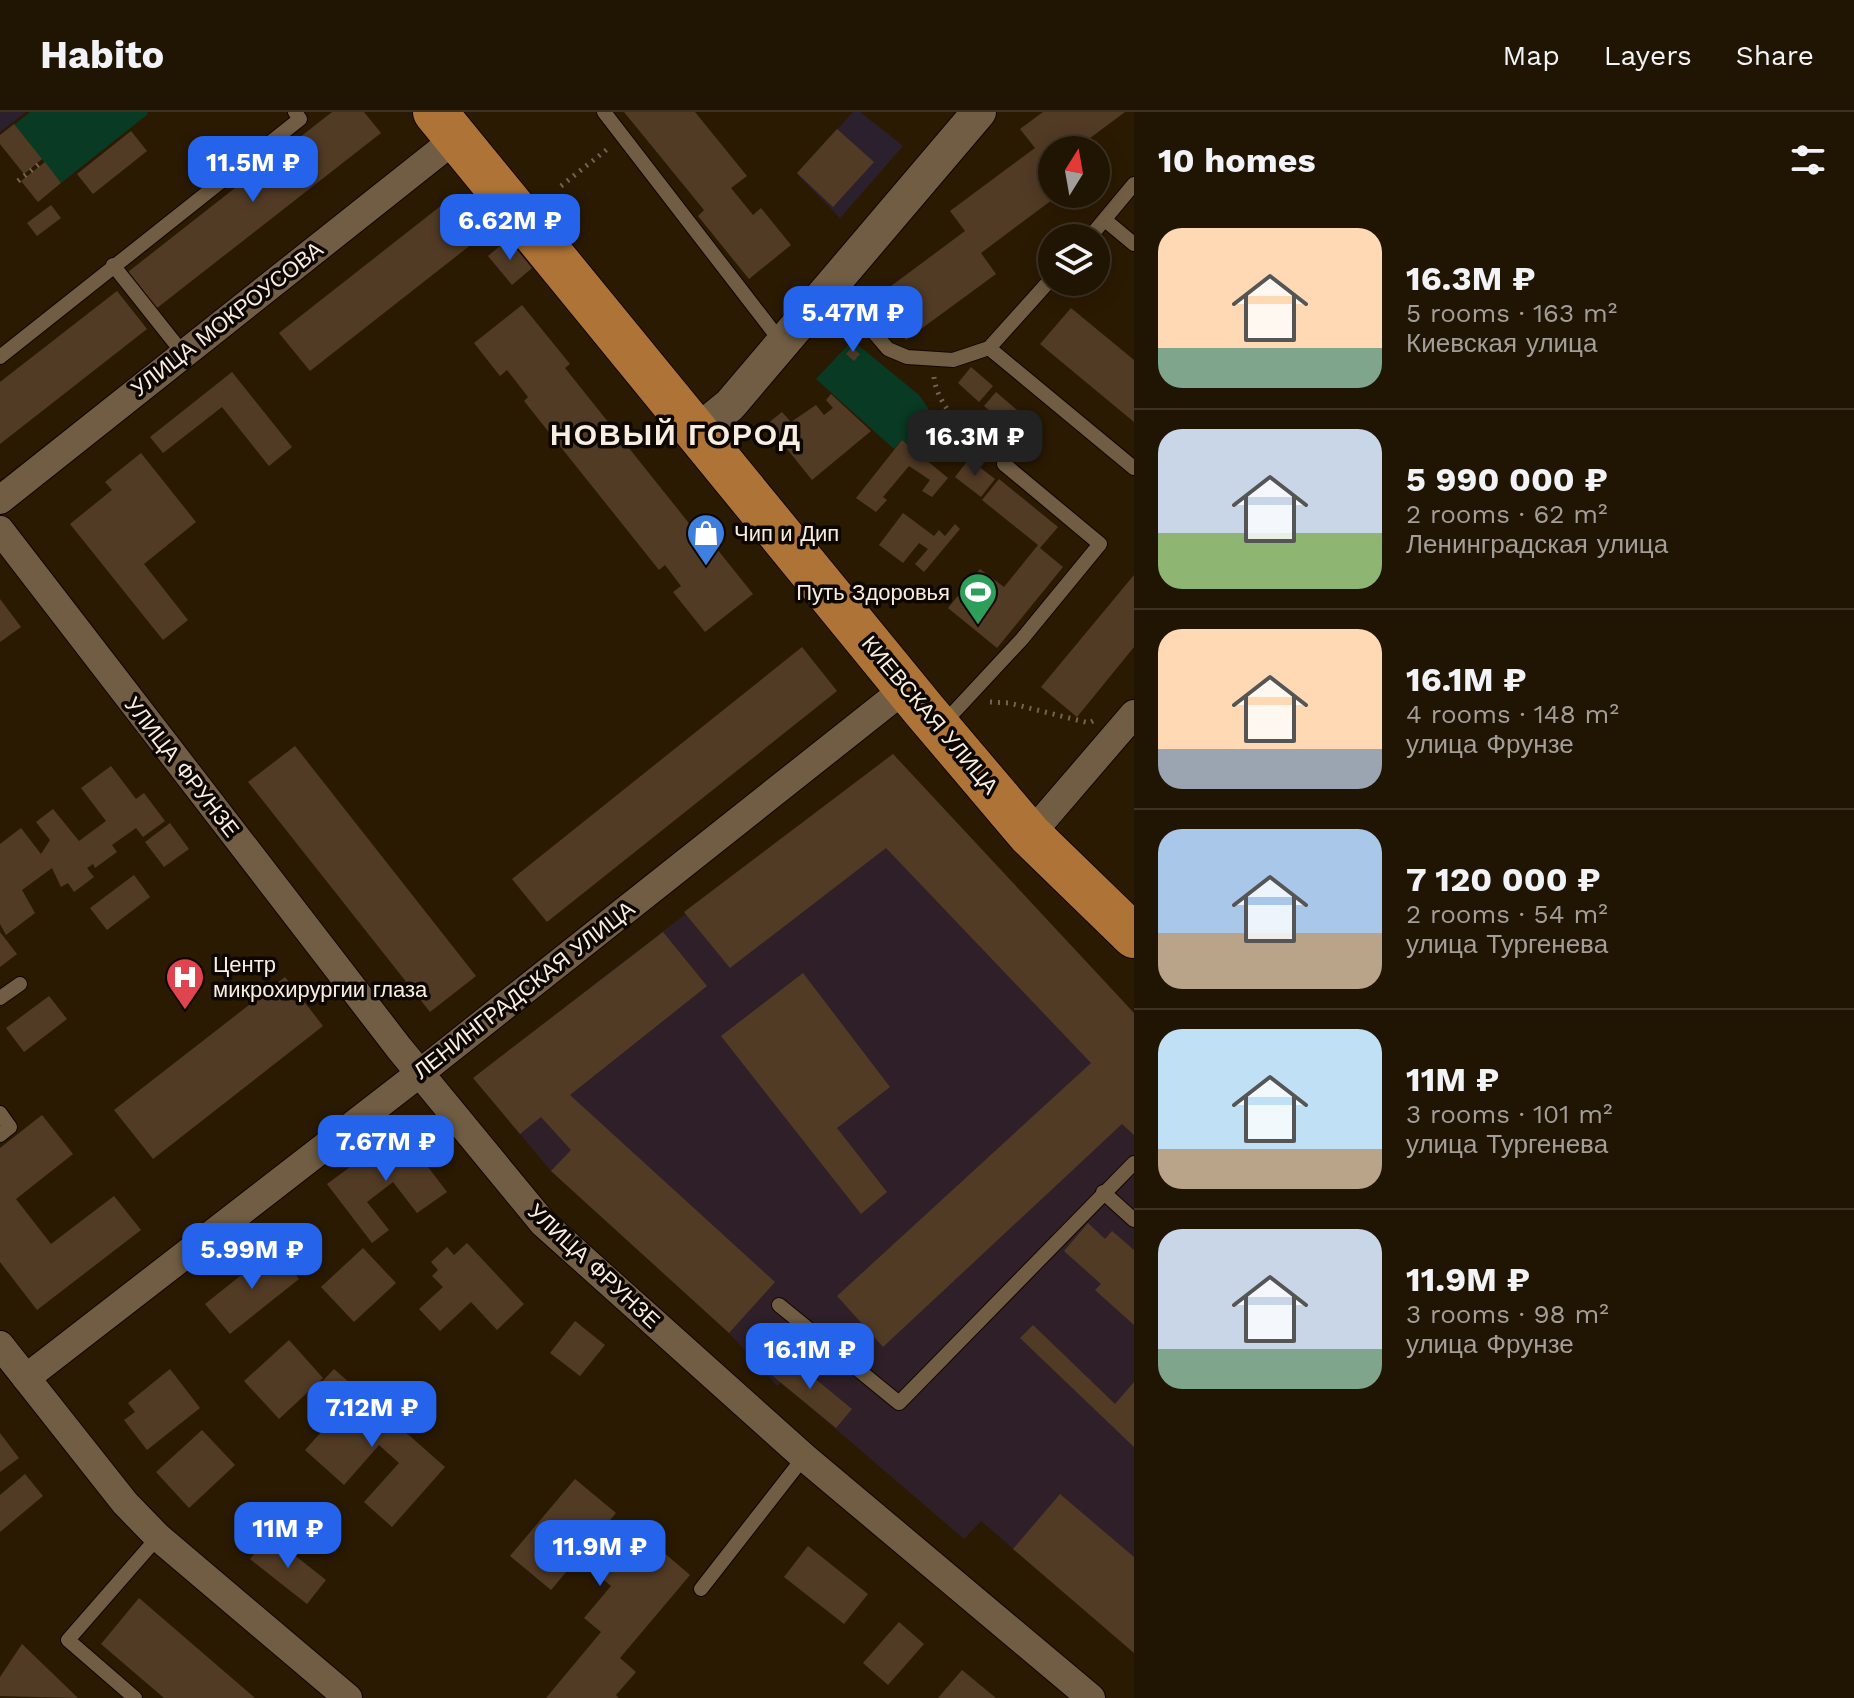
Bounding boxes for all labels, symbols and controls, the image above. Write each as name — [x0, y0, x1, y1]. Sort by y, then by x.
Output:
text: Habito — [40, 33, 164, 77]
text: Map — [1503, 39, 1560, 72]
text: Layers — [1604, 39, 1692, 72]
text: Share — [1736, 39, 1814, 72]
pin: 11.5M ₽ — [179, 136, 327, 204]
north arrow — [1038, 136, 1110, 208]
map controls — [1038, 136, 1110, 296]
icon: filters — [1786, 138, 1830, 182]
text: 10 homes — [1158, 140, 1316, 180]
text: 11.5M ₽ — [206, 147, 300, 177]
pin: 6.62M ₽ — [436, 194, 584, 262]
text: 6.62M ₽ — [458, 205, 562, 235]
button: layers — [1038, 224, 1110, 296]
street label: УЛИЦА МОКРОУСОВА — [126, 236, 328, 402]
text: 16.3M ₽ — [1406, 258, 1536, 298]
icon: home — [1222, 260, 1318, 356]
pin: 5.47M ₽ — [779, 286, 927, 354]
text: 5.47M ₽ — [802, 297, 904, 327]
text: 5 rooms · 163 m² — [1406, 298, 1617, 328]
text: Киевская улица — [1406, 328, 1597, 358]
pin: 16.3M ₽ — [901, 410, 1049, 478]
district label: НОВЫЙ ГОРОД — [550, 417, 802, 452]
text: 16.3M ₽ — [925, 421, 1025, 451]
text: 5 990 000 ₽ — [1406, 459, 1608, 499]
icon: home — [1222, 461, 1318, 557]
text: 2 rooms · 62 m² — [1406, 499, 1608, 529]
shop icon: Чип и Дип — [685, 512, 727, 567]
place label: Чип и Дип — [734, 521, 839, 546]
text: Ленинградская улица — [1406, 529, 1668, 559]
sports icon: Путь Здоровья — [957, 571, 999, 626]
place label: Путь Здоровья — [796, 580, 950, 605]
street label: КИЕВСКАЯ УЛИЦА — [857, 631, 1004, 799]
text: 16.1M ₽ — [1406, 659, 1527, 699]
icon: home — [1222, 661, 1318, 757]
street label: УЛИЦА ФРУНЗЕ — [120, 692, 244, 842]
text: 4 rooms · 148 m² — [1406, 699, 1619, 729]
text: улица Фрунзе — [1406, 729, 1574, 759]
text: 7 120 000 ₽ — [1406, 859, 1601, 899]
icon: home — [1222, 861, 1318, 957]
street label: ЛЕНИНГРАДСКАЯ УЛИЦА — [409, 896, 640, 1084]
text: 2 rooms · 54 m² — [1406, 899, 1608, 929]
text: улица Тургенева — [1406, 929, 1608, 959]
place label: Центр микрохирургии глаза — [213, 952, 428, 1002]
hospital icon: Центр микрохирургии глаза — [164, 956, 206, 1011]
text: 11M ₽ — [1406, 1059, 1499, 1099]
icon: home — [1222, 1061, 1318, 1157]
text: 3 rooms · 101 m² — [1406, 1099, 1613, 1129]
pin: 7.67M ₽ — [312, 1115, 460, 1183]
text: 7.67M ₽ — [336, 1126, 436, 1156]
text: улица Тургенева — [1406, 1129, 1608, 1159]
street label: УЛИЦА ФРУНЗЕ — [523, 1199, 665, 1333]
pin: 5.99M ₽ — [178, 1223, 326, 1291]
text: 5.99M ₽ — [200, 1234, 304, 1264]
text: 11.9M ₽ — [1406, 1259, 1530, 1299]
icon: home — [1222, 1261, 1318, 1357]
text: 3 rooms · 98 m² — [1406, 1299, 1609, 1329]
pin: 16.1M ₽ — [736, 1323, 884, 1391]
text: улица Фрунзе — [1406, 1329, 1574, 1359]
text: 16.1M ₽ — [764, 1334, 856, 1364]
pin: 7.12M ₽ — [298, 1381, 446, 1449]
text: 7.12M ₽ — [325, 1392, 419, 1422]
pin: 11M ₽ — [232, 1502, 344, 1570]
text: 11M ₽ — [252, 1513, 324, 1543]
pin: 11.9M ₽ — [526, 1520, 674, 1588]
text: 11.9M ₽ — [553, 1531, 647, 1561]

